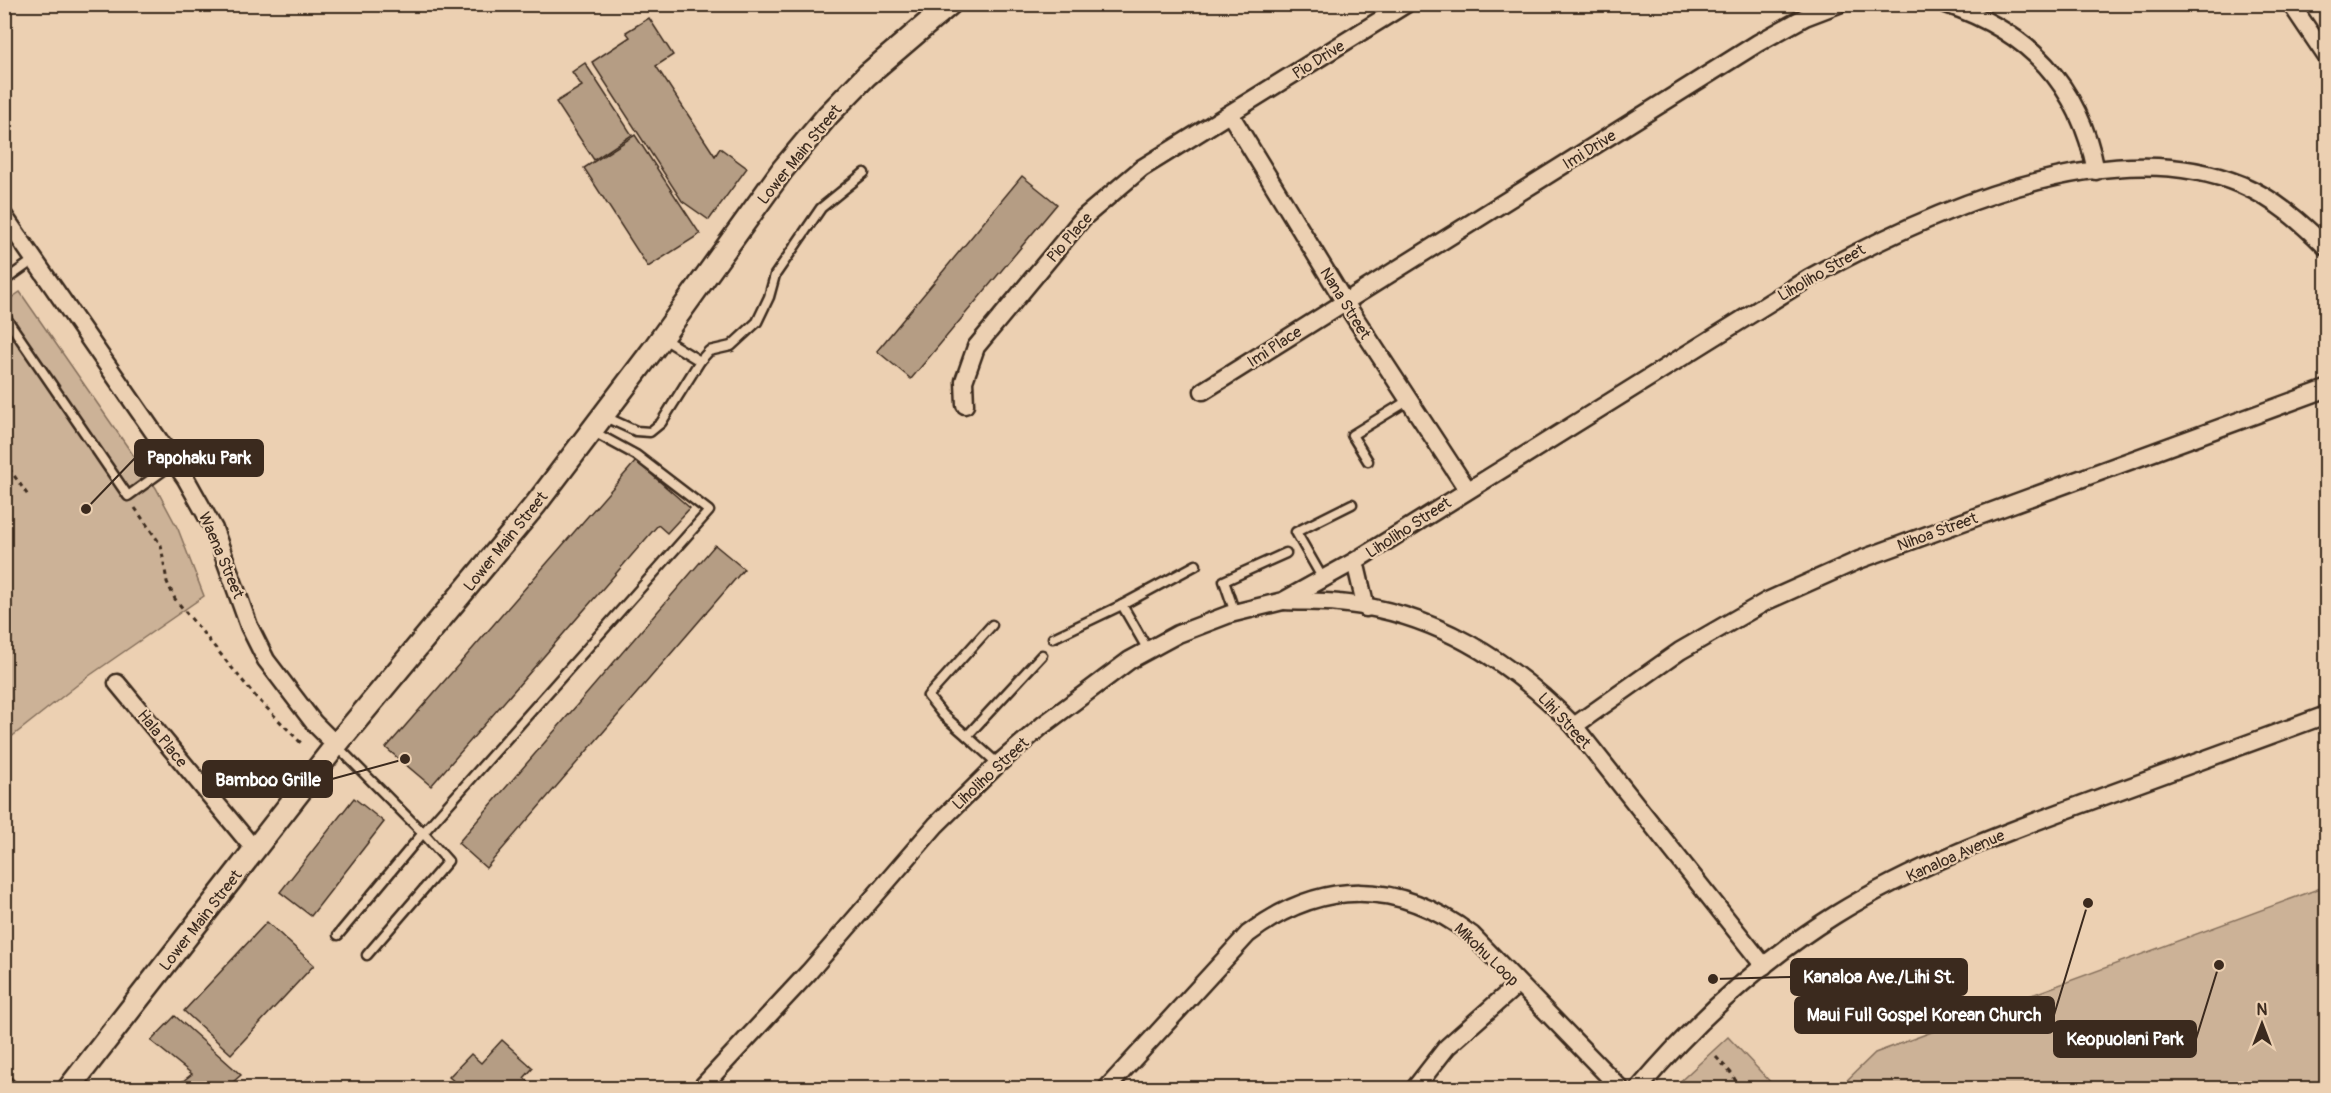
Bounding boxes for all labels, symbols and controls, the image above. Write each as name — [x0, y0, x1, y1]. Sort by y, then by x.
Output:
street label: Pio Drive — [1289, 36, 1348, 84]
street label: Lower Main Street — [753, 100, 847, 209]
street label: Imi Drive — [1559, 126, 1620, 174]
street label: Pio Place — [1043, 208, 1097, 267]
street label: Liholiho Street — [1774, 240, 1869, 306]
street label: Nana Street — [1315, 264, 1375, 344]
street label: Imi Place — [1243, 322, 1306, 372]
callout: Papohaku Park — [135, 440, 263, 476]
text: Papohaku Park — [147, 447, 252, 470]
street label: Lower Main Street — [459, 487, 553, 596]
street label: Liholiho Street — [1362, 493, 1455, 563]
street label: Nihoa Street — [1894, 508, 1981, 556]
street label: Waena Street — [194, 509, 248, 602]
street label: Lihi Street — [1533, 689, 1596, 753]
street label: Hala Place — [133, 706, 192, 772]
street label: Liholiho Street — [948, 733, 1034, 814]
callout: Bamboo Grille — [203, 761, 332, 797]
text: Bamboo Grille — [215, 769, 322, 792]
street label: Kanaloa Avenue — [1903, 825, 2008, 887]
street label: Lower Main Street — [155, 866, 247, 975]
street label: Mikohu Loop — [1450, 919, 1523, 991]
callout: Kanaloa Ave./Lihi St. — [1791, 959, 1967, 995]
text: Kanaloa Ave./Lihi St. — [1803, 966, 1955, 989]
north arrow — [2232, 994, 2292, 1054]
callout: Maui Full Gospel Korean Church — [1795, 997, 2054, 1033]
text: N — [2257, 1000, 2268, 1020]
text: Maui Full Gospel Korean Church — [1807, 1004, 2042, 1027]
callout: Keopuolani Park — [2054, 1021, 2196, 1057]
text: Keopuolani Park — [2066, 1028, 2184, 1051]

